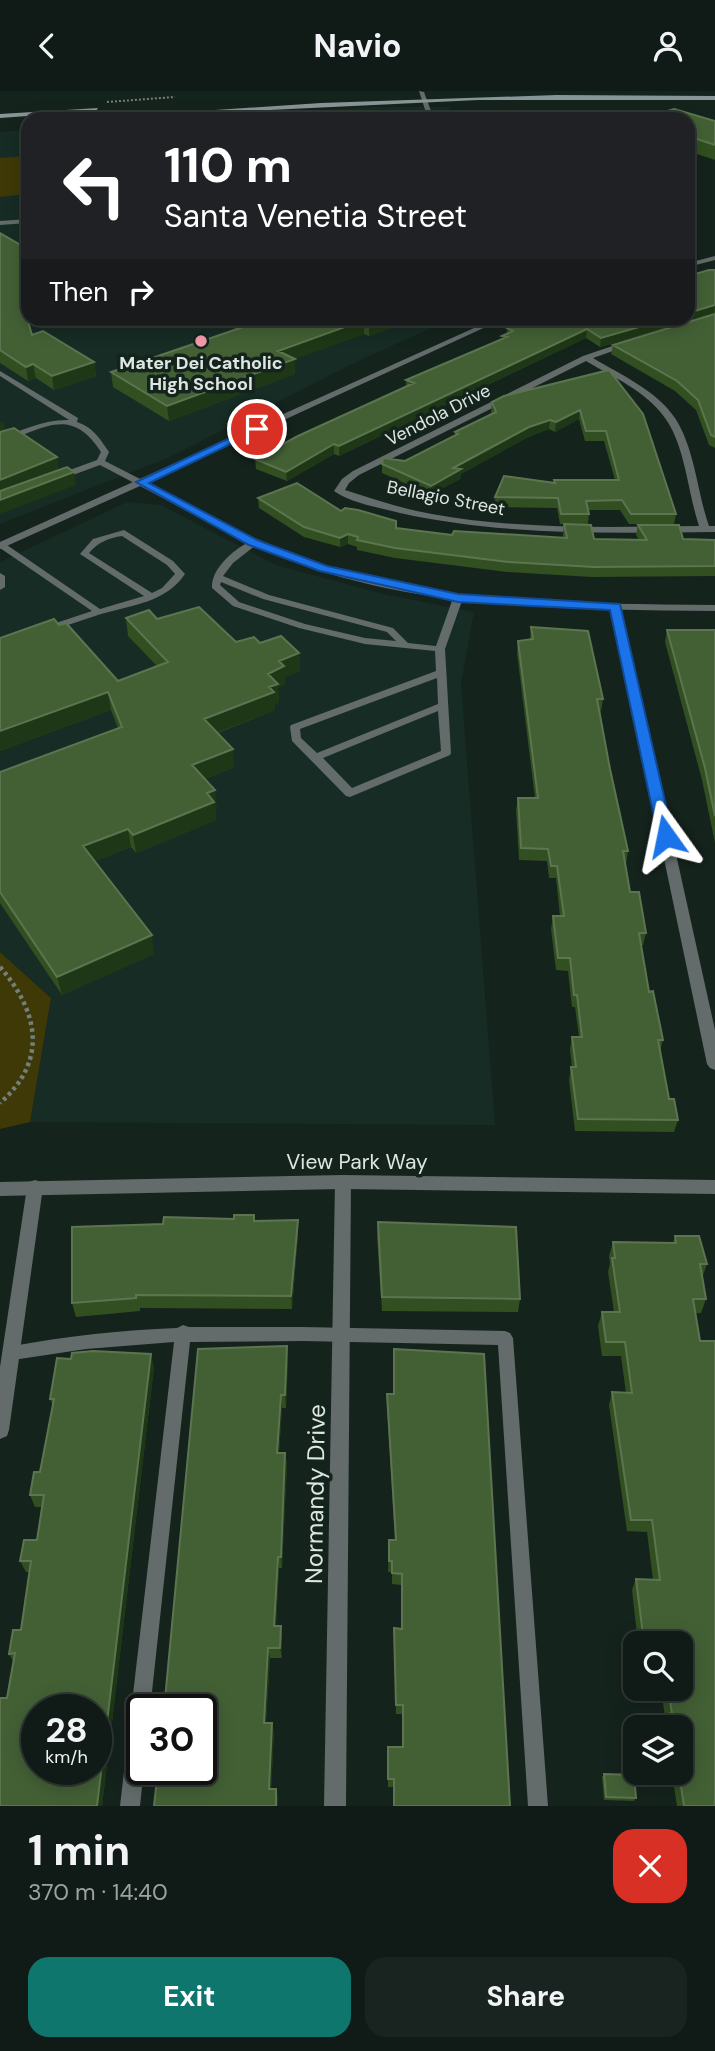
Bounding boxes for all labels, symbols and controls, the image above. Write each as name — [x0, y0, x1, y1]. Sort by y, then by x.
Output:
text: Navio — [314, 25, 401, 67]
icon: back — [28, 27, 66, 65]
icon: person — [649, 27, 687, 65]
text: 110 m — [164, 133, 292, 197]
icon: left — [49, 140, 140, 231]
text: Santa Venetia Street — [164, 195, 467, 237]
icon: right — [122, 273, 160, 311]
text: Then — [49, 275, 108, 309]
marker: Mater Dei Catholic High School — [193, 333, 209, 349]
place label: Mater Dei Catholic High School — [119, 351, 283, 396]
street label: Vendola Drive — [381, 378, 495, 452]
pin — [227, 399, 287, 459]
icon: arrive — [238, 410, 276, 448]
street label: Bellagio Street — [385, 475, 507, 521]
position arrow — [629, 799, 703, 873]
street label: View Park Way — [286, 1148, 428, 1176]
street label: Normandy Drive — [298, 1404, 332, 1584]
map controls — [623, 1631, 693, 1785]
button: search — [623, 1631, 693, 1701]
speed limit sign: 30 — [126, 1694, 217, 1785]
text: 28 — [45, 1707, 88, 1753]
button: layers — [623, 1715, 693, 1785]
text: km/h — [45, 1745, 88, 1769]
text: 1 min — [28, 1823, 130, 1878]
button: close — [613, 1829, 687, 1903]
text: 370 m · 14:40 — [28, 1877, 168, 1907]
button: Exit — [28, 1957, 351, 2037]
button: Share — [365, 1957, 687, 2037]

